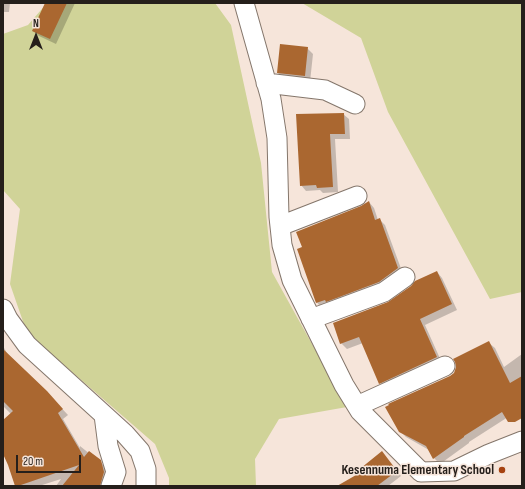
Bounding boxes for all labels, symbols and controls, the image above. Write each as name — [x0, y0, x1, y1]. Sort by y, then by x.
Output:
north arrow — [16, 16, 56, 56]
text: N — [33, 17, 39, 30]
scale bar — [18, 447, 83, 473]
text: 20 m — [23, 454, 43, 469]
place label: Kesennuma Elementary School — [341, 462, 494, 478]
marker: Kesennuma Elementary School — [497, 465, 507, 475]

